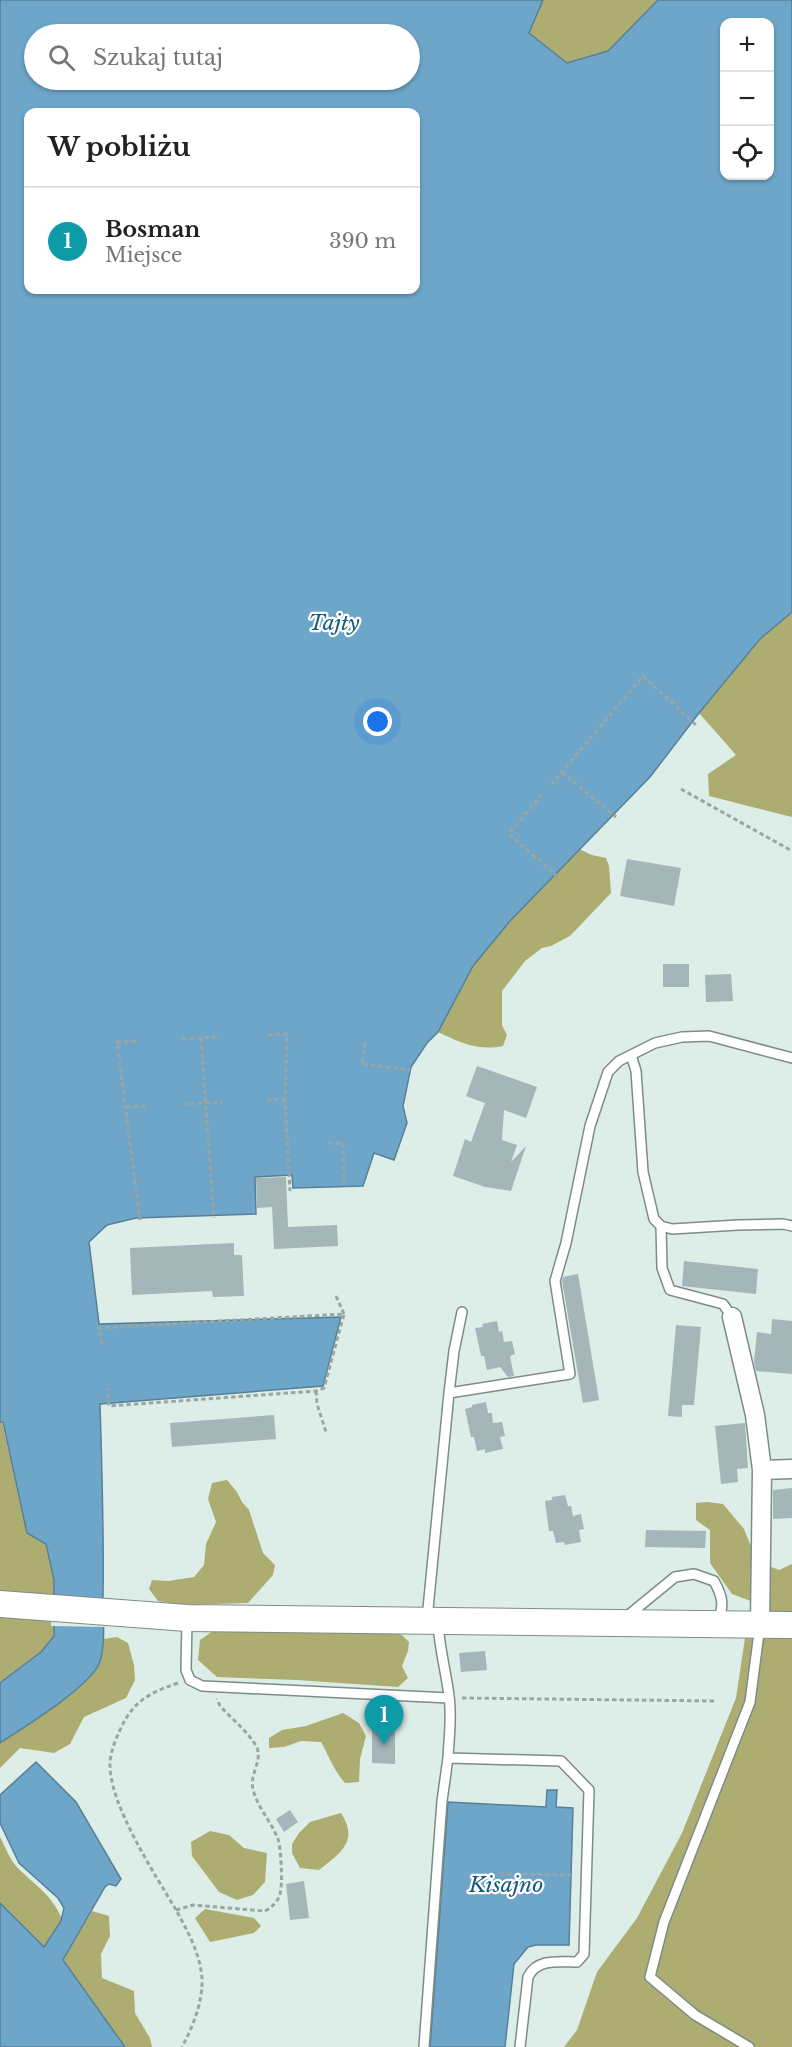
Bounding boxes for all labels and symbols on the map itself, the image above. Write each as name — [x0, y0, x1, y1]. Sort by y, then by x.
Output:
water label: Tajty — [309, 610, 360, 636]
your location — [363, 707, 392, 736]
pin: 1 — [364, 1696, 404, 1745]
water label: Kisajno — [468, 1872, 543, 1898]

